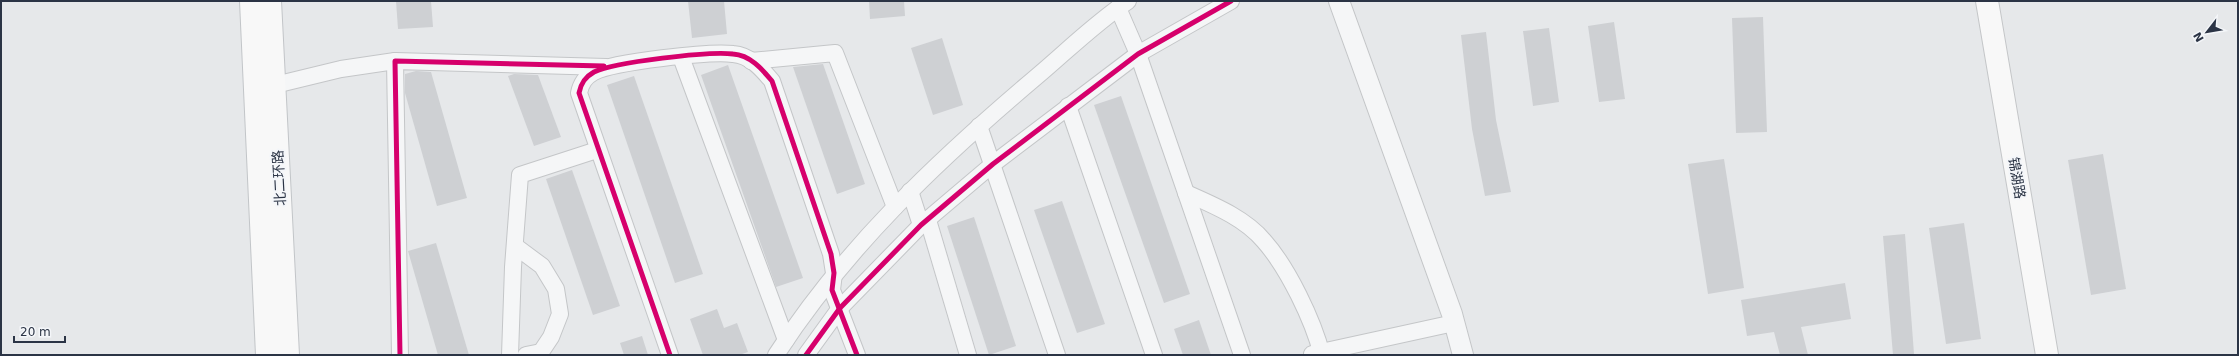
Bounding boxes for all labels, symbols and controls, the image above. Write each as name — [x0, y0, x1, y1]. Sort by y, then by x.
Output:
north arrow — [2187, 12, 2227, 52]
text: N — [2191, 30, 2207, 44]
street label: 北二环路 — [270, 150, 288, 206]
street label: 锦湖路 — [2005, 156, 2029, 200]
scale bar — [14, 318, 65, 344]
text: 20 m — [20, 325, 51, 339]

